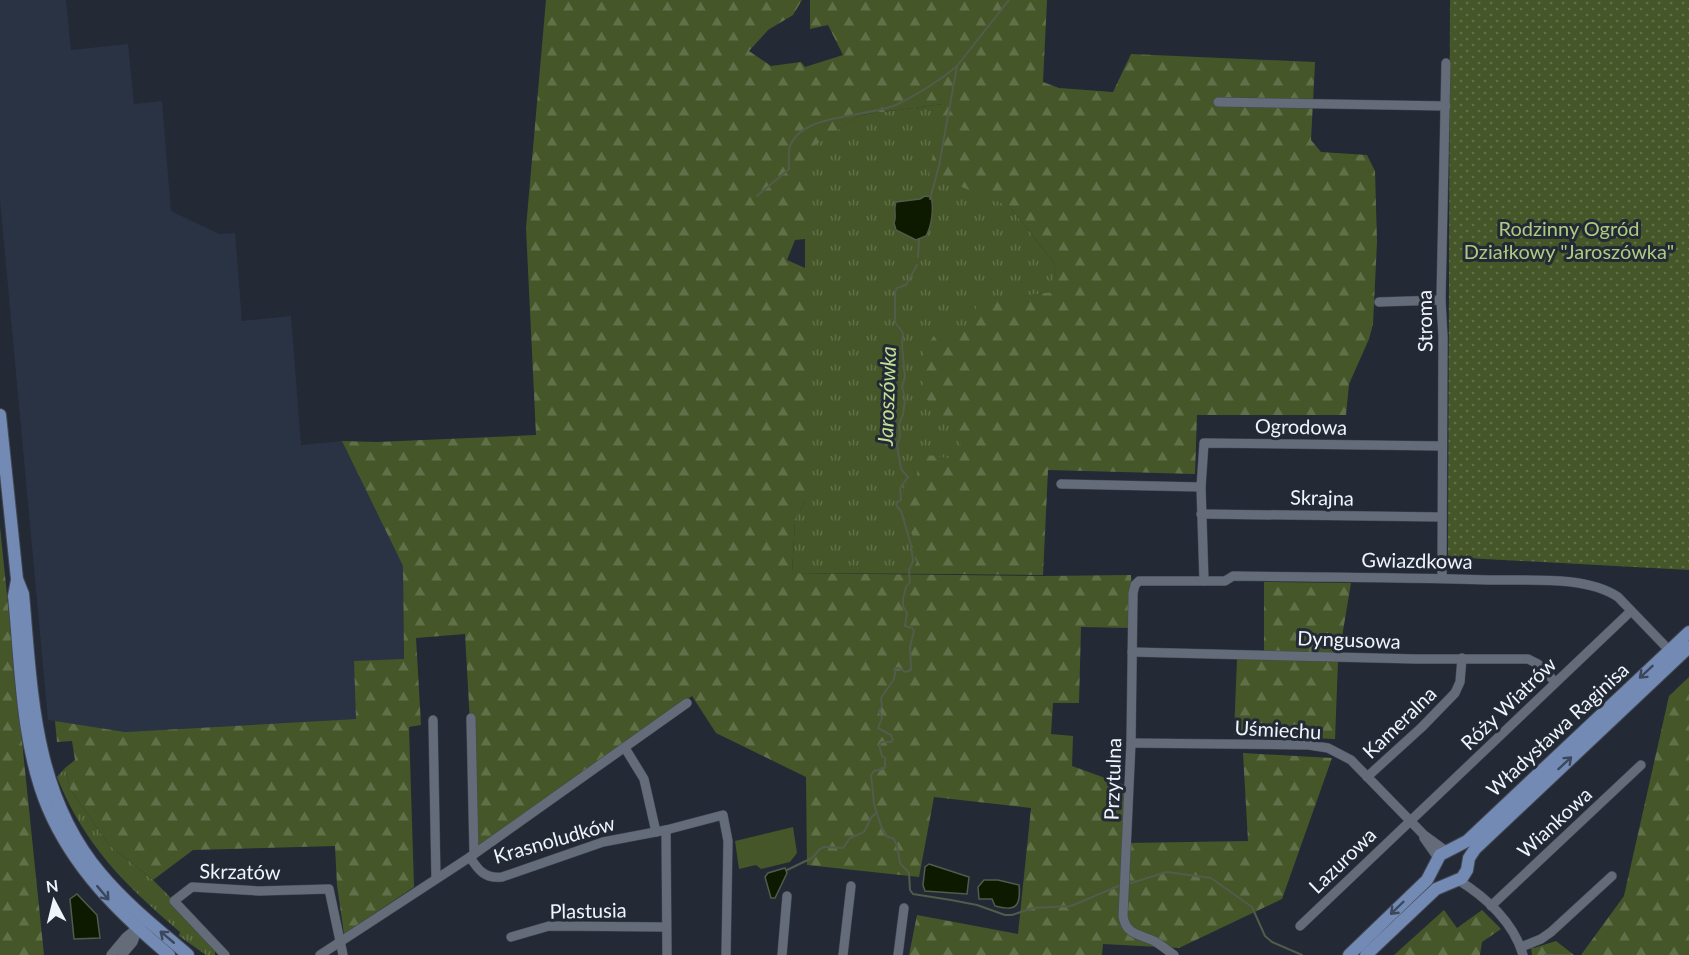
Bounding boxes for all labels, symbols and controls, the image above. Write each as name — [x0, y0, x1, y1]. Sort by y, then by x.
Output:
park label: Rodzinny Ogród Działkowy "Jaroszówka" — [1464, 216, 1674, 263]
street label: Stroma — [1411, 290, 1437, 352]
water label: Jaroszówka — [872, 346, 900, 447]
street label: Ogrodowa — [1255, 413, 1347, 439]
street label: Skrajna — [1290, 484, 1354, 510]
street label: Gwiazdkowa — [1361, 547, 1473, 573]
street label: Dyngusowa — [1297, 625, 1401, 653]
street label: Róży Wiatrów — [1455, 651, 1561, 754]
street label: Władysława Raginisa — [1481, 657, 1633, 801]
one-way arrow — [1639, 664, 1654, 678]
street label: Kameralna — [1357, 681, 1441, 763]
street label: Uśmiechu — [1234, 715, 1322, 743]
street label: Przytulna — [1099, 737, 1125, 821]
one-way arrow — [1558, 755, 1573, 770]
street label: Wiankowa — [1512, 782, 1596, 862]
street label: Krasnoludków — [491, 810, 618, 868]
street label: Lazurowa — [1303, 822, 1381, 898]
street label: Skrzatów — [199, 858, 281, 884]
north arrow — [24, 871, 84, 931]
text: N — [45, 875, 59, 896]
one-way arrow — [96, 885, 110, 900]
street label: Plastusia — [549, 897, 627, 923]
one-way arrow — [1390, 901, 1405, 916]
one-way arrow — [159, 931, 175, 944]

